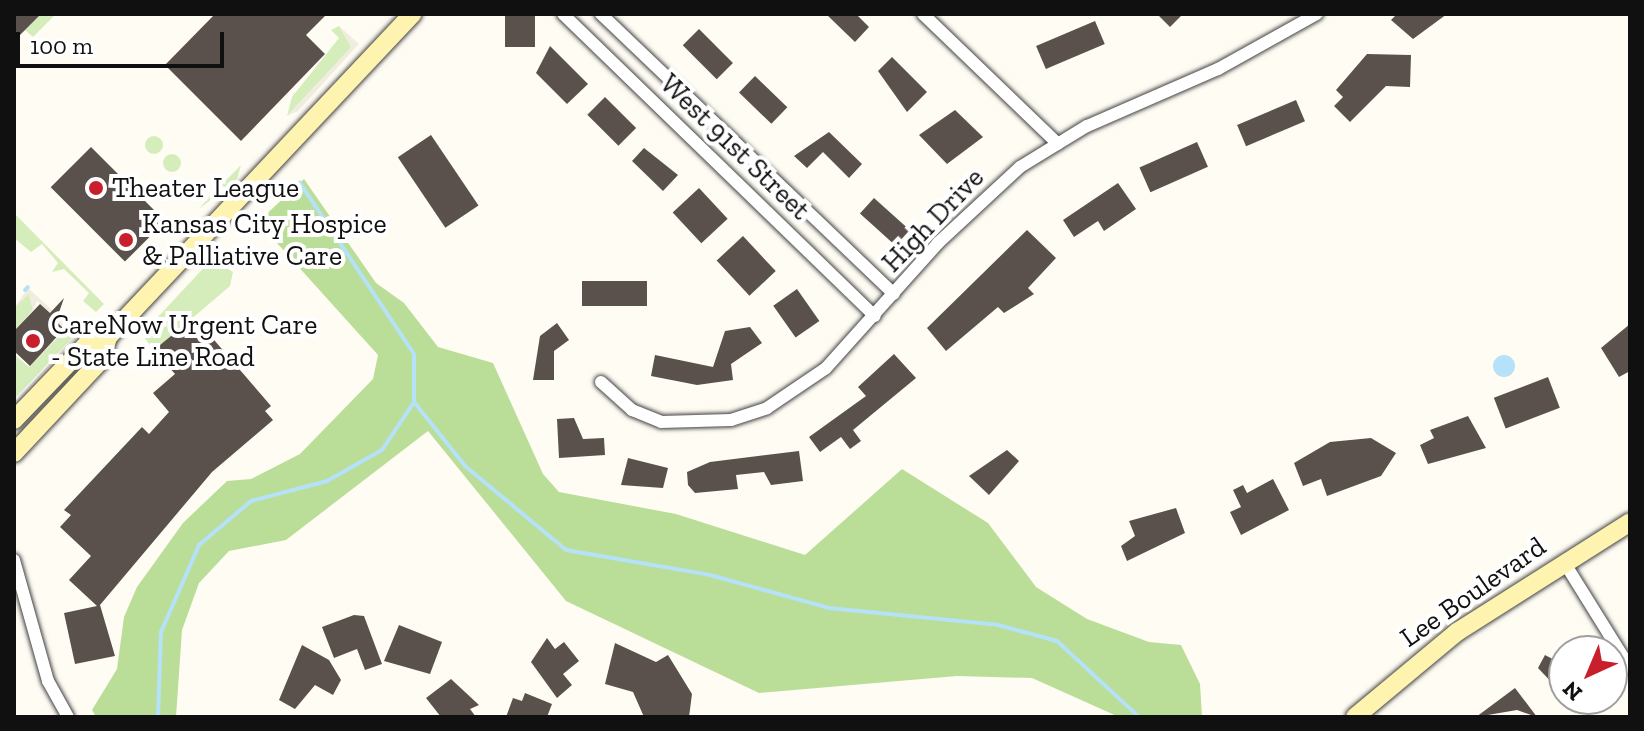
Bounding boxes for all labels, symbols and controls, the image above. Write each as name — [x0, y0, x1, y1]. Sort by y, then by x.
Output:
scale bar — [20, 16, 228, 66]
text: 100 m — [30, 31, 93, 60]
street label: West 91st Street — [653, 67, 817, 227]
street label: High Drive — [875, 161, 991, 279]
place label: Theater League — [112, 171, 300, 205]
marker: Theater League — [87, 179, 105, 197]
place label: Kansas City Hospice & Palliative Care — [142, 207, 387, 273]
marker: Kansas City Hospice & Palliative Care — [117, 231, 135, 249]
place label: CareNow Urgent Care - State Line Road — [51, 308, 318, 374]
marker: CareNow Urgent Care - State Line Road — [22, 330, 44, 352]
street label: Lee Boulevard — [1394, 530, 1552, 654]
north arrow — [1548, 635, 1628, 715]
text: N — [1557, 676, 1588, 707]

